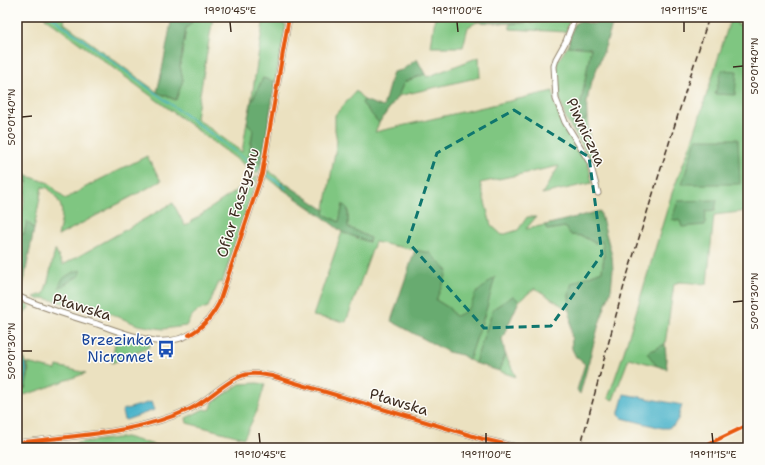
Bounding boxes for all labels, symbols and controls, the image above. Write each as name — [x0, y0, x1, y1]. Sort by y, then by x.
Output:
text: 19°10'45"E — [204, 4, 256, 17]
text: 19°11'00"E — [432, 4, 482, 17]
text: 19°11'15"E — [661, 4, 707, 17]
text: 50°01'40"N — [748, 38, 761, 94]
text: 50°01'40"N — [5, 89, 18, 145]
street label: Piwniczna — [561, 95, 611, 170]
street label: Ofiar Faszyzmu — [212, 146, 264, 260]
text: 50°01'30"N — [748, 273, 761, 329]
street label: Pławska — [50, 289, 114, 326]
text: 50°01'30"N — [5, 323, 18, 379]
place label: Brzezinka Nicromet — [82, 330, 154, 367]
bus stop icon: Brzezinka Nicromet — [156, 339, 176, 359]
street label: Pławska — [367, 384, 431, 421]
text: 19°10'45"E — [234, 448, 286, 461]
text: 19°11'00"E — [461, 448, 511, 461]
text: 19°11'15"E — [690, 448, 736, 461]

